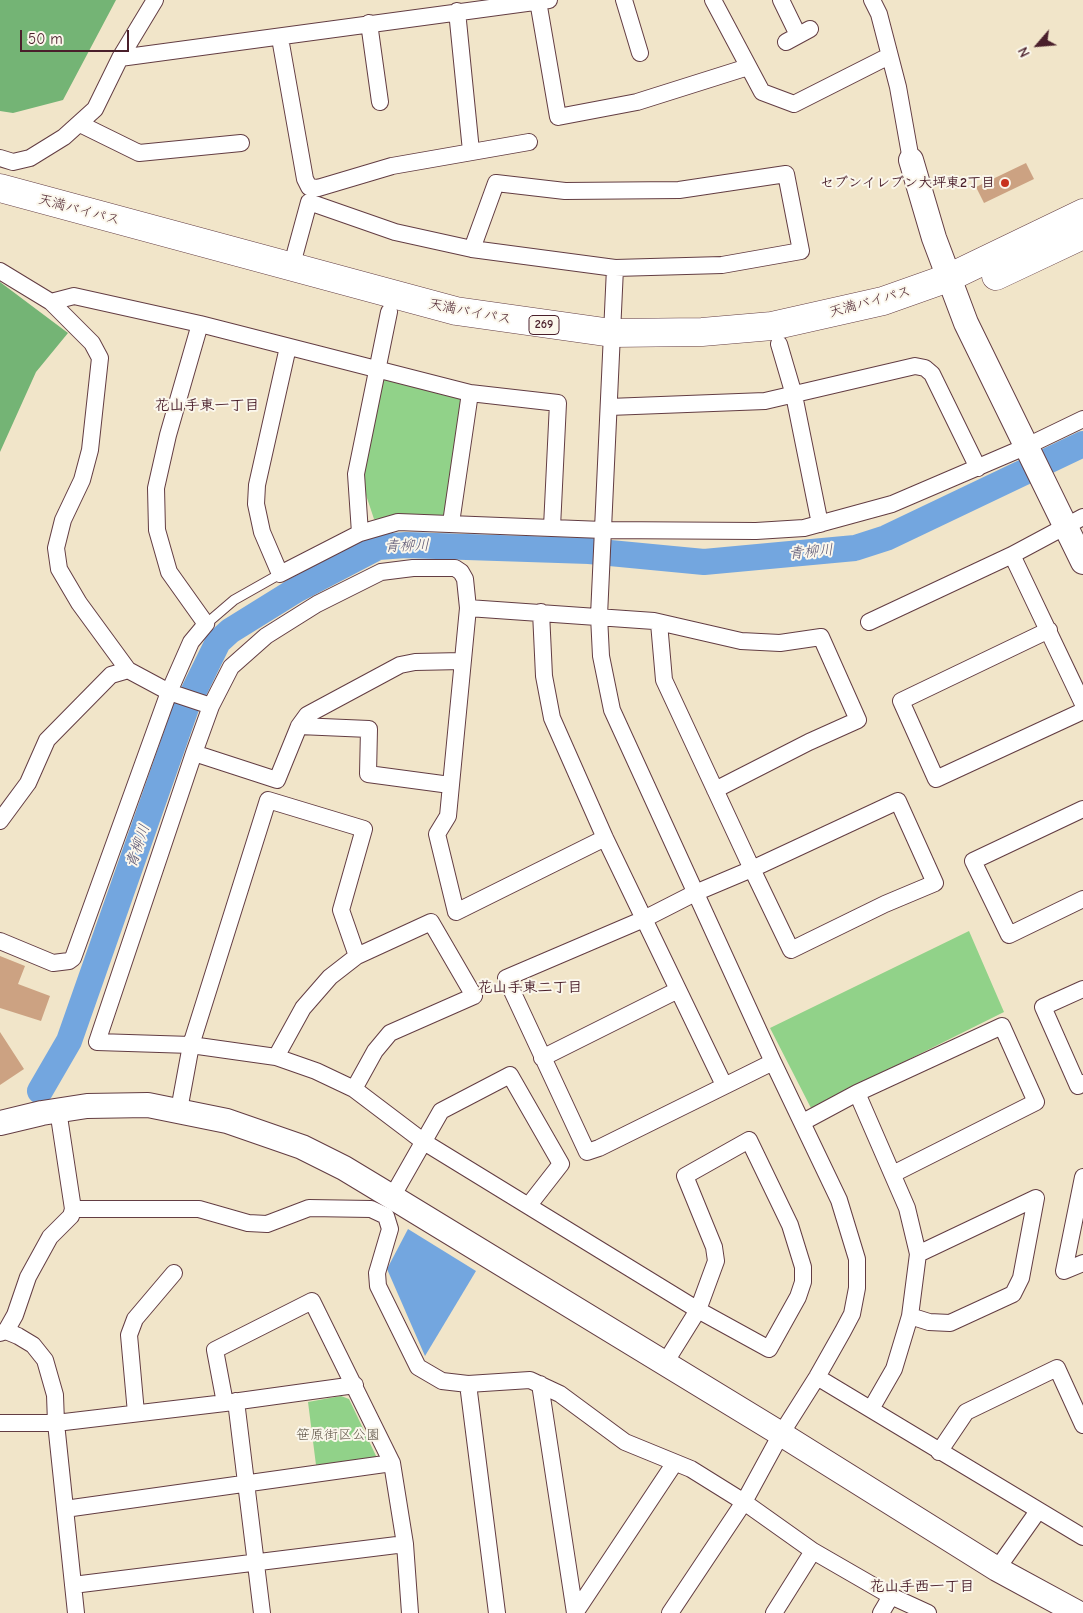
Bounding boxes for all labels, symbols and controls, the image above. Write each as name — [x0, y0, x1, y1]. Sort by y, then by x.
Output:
scale bar — [22, 20, 131, 52]
north arrow — [1013, 20, 1063, 70]
text: 50 m — [28, 30, 63, 48]
text: N — [1015, 44, 1034, 60]
place label: セブンイレブン大坪東2丁目 — [820, 175, 995, 191]
marker: セブンイレブン大坪東2丁目 — [999, 177, 1011, 189]
street label: 天満バイパス — [36, 191, 122, 229]
street label: 天満バイパス — [827, 283, 913, 321]
street label: 天満バイパス — [427, 296, 513, 328]
road number: 269 — [529, 316, 559, 334]
district label: 花山手東一丁目 — [155, 397, 259, 415]
water label: 青柳川 — [384, 537, 430, 555]
water label: 青柳川 — [788, 541, 834, 563]
water label: 青柳川 — [122, 822, 154, 870]
district label: 花山手東二丁目 — [478, 979, 582, 997]
park label: 笹原街区公園 — [296, 1427, 380, 1443]
district label: 花山手西一丁目 — [870, 1578, 974, 1596]

